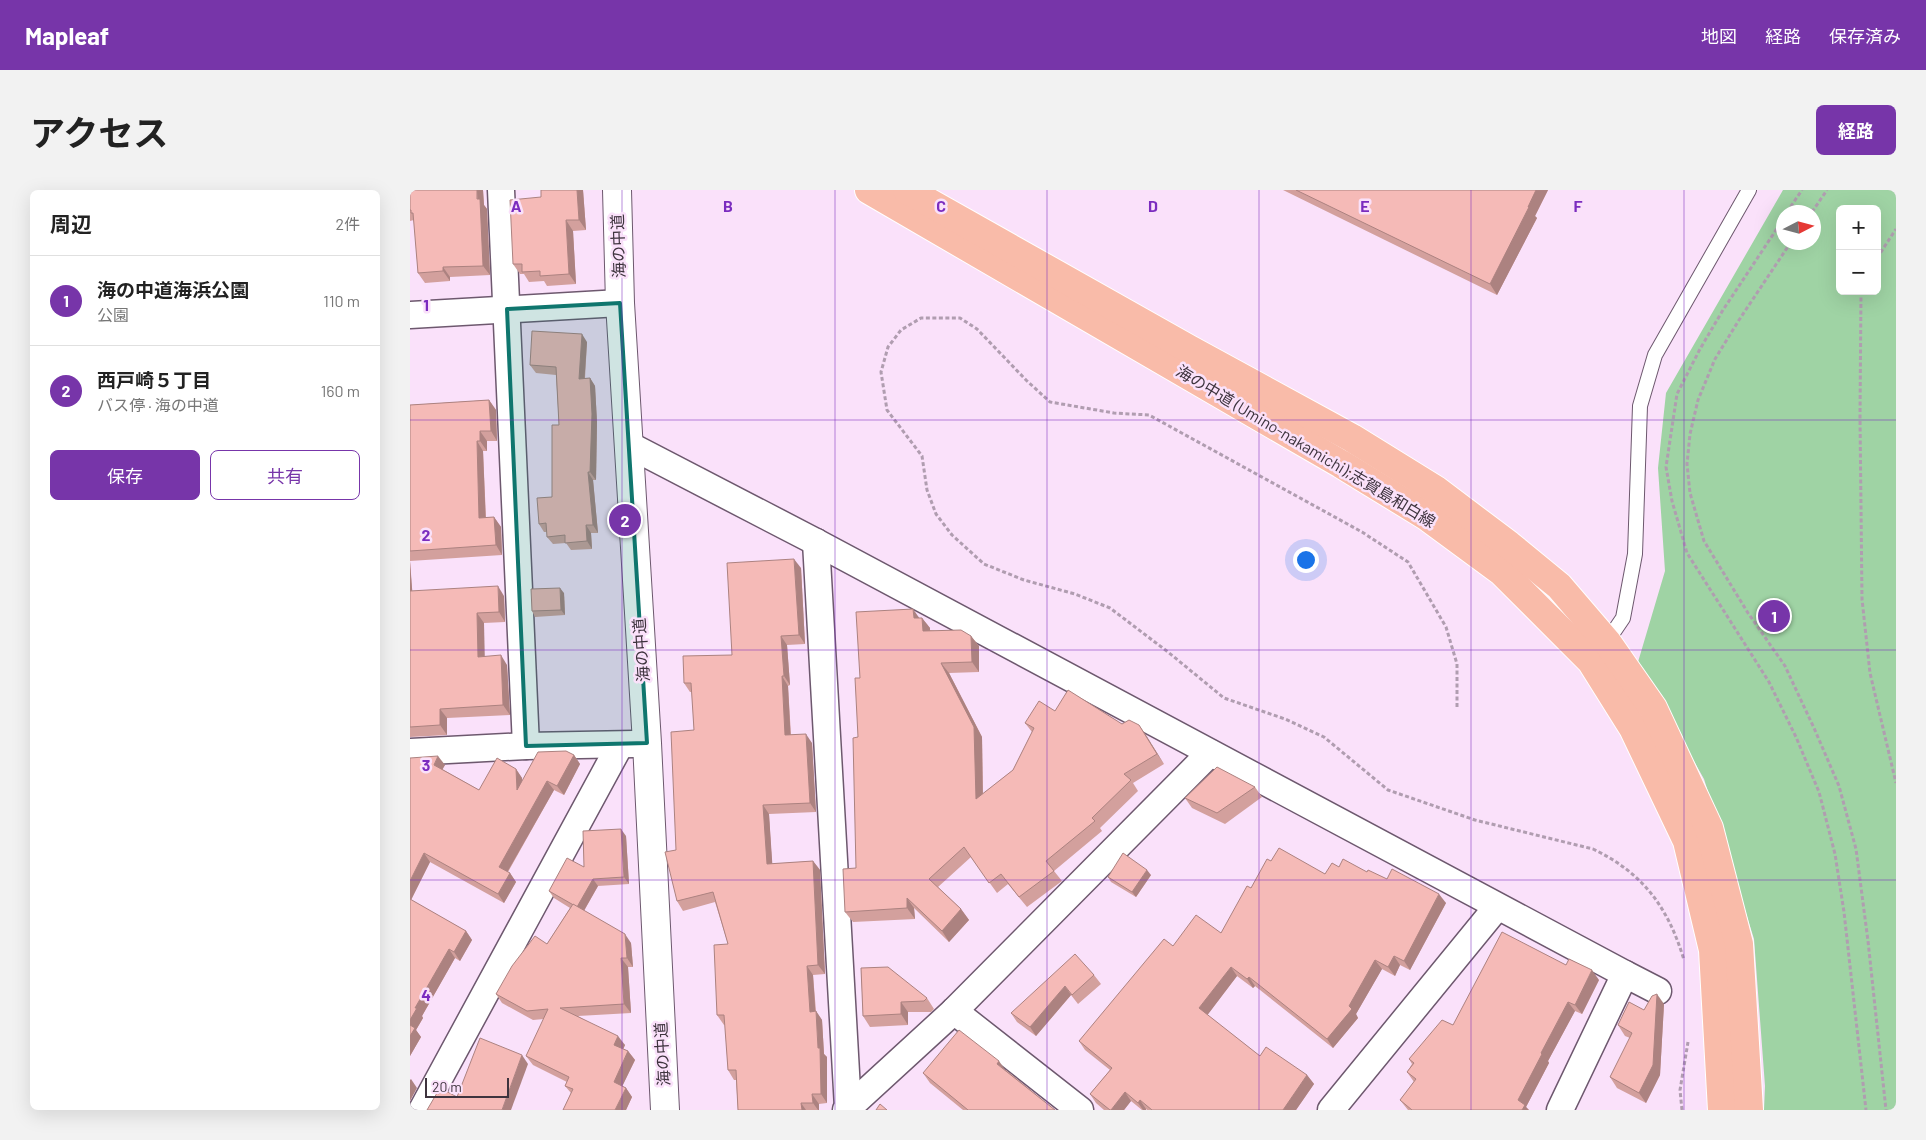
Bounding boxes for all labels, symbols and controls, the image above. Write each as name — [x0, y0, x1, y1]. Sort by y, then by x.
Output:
text: Mapleaf — [25, 21, 109, 50]
text: 地図 — [1701, 25, 1737, 47]
text: 経路 — [1765, 25, 1801, 47]
text: 保存済み — [1829, 25, 1901, 47]
button: 経路 — [1816, 105, 1896, 155]
text: アクセス — [30, 111, 168, 153]
text: A — [511, 196, 522, 215]
text: B — [723, 196, 733, 215]
text: C — [936, 196, 946, 215]
text: D — [1148, 196, 1158, 215]
text: E — [1360, 196, 1370, 215]
text: F — [1574, 196, 1583, 215]
north arrow — [1776, 205, 1821, 250]
map controls — [1836, 205, 1881, 295]
button: + — [1836, 205, 1881, 250]
text: 周辺 — [50, 211, 92, 236]
text: 2件 — [335, 214, 360, 233]
street label: 海の中道 — [607, 214, 628, 278]
button: − — [1836, 250, 1881, 295]
text: 海の中道海浜公園 — [97, 278, 249, 301]
text: 1 — [63, 291, 69, 310]
text: 110 m — [323, 291, 360, 310]
text: 1 — [423, 295, 429, 314]
text: 公園 — [97, 305, 129, 324]
street label: 海の中道 (Umino-nakamichi);志賀島和白線 — [1173, 360, 1439, 531]
text: 西戸崎５丁目 — [97, 368, 211, 391]
text: 2 — [62, 381, 70, 400]
text: 160 m — [321, 381, 360, 400]
text: バス停 · 海の中道 — [97, 395, 219, 414]
button: 保存 — [50, 450, 200, 500]
button: 共有 — [210, 450, 360, 500]
pin: 2 — [609, 501, 641, 539]
text: 2 — [422, 525, 431, 544]
your location — [1293, 547, 1319, 573]
pin: 1 — [1758, 597, 1790, 635]
street label: 海の中道 — [629, 617, 652, 683]
text: 3 — [422, 755, 430, 774]
text: 4 — [421, 985, 431, 1004]
street label: 海の中道 — [650, 1022, 673, 1086]
scale bar — [425, 1075, 509, 1098]
text: 20 m — [432, 1078, 462, 1095]

